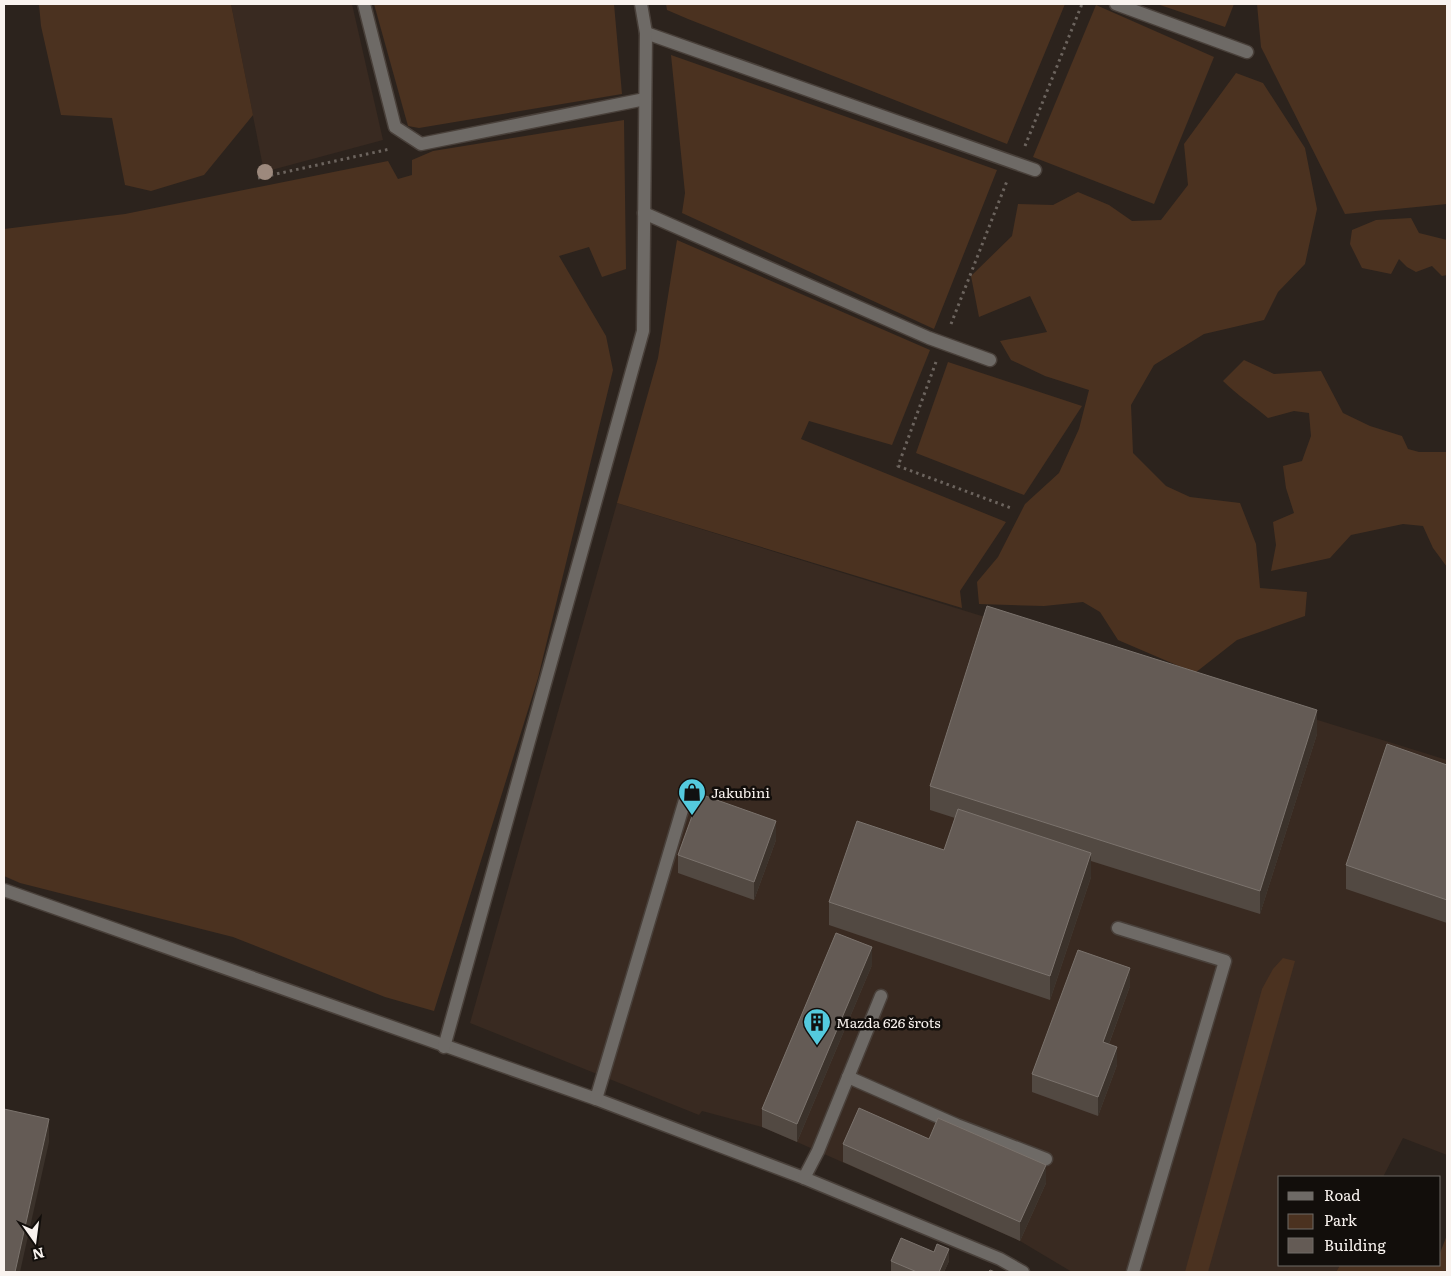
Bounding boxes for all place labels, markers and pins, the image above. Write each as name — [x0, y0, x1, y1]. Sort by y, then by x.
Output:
shop icon: Jakubini — [677, 777, 707, 816]
place label: Jakubini — [711, 782, 770, 802]
building icon: Mazda 626 šrots — [802, 1007, 832, 1046]
place label: Mazda 626 šrots — [836, 1012, 940, 1032]

